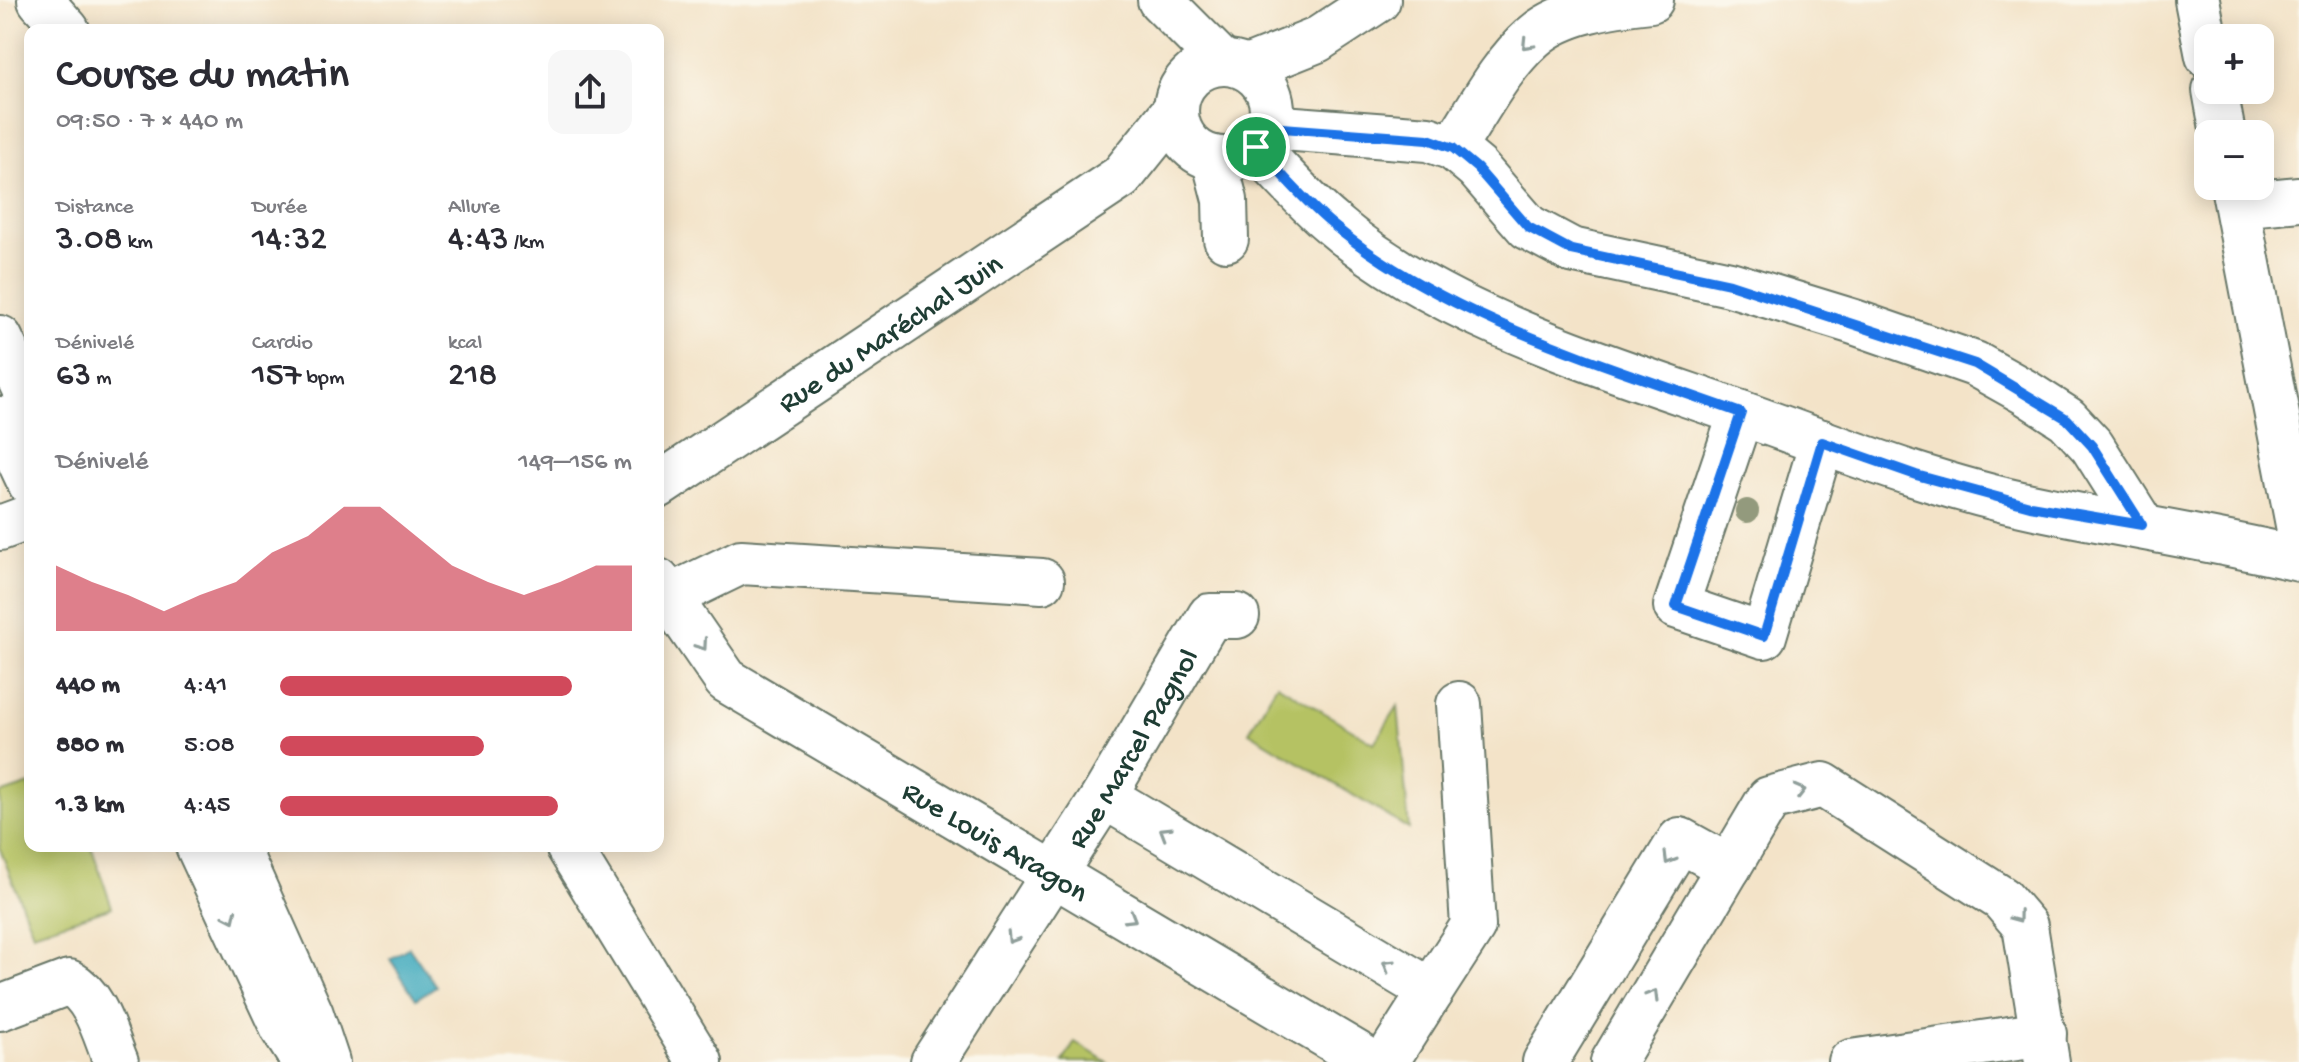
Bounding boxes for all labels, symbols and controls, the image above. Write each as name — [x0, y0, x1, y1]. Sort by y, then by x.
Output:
map controls — [2194, 24, 2274, 200]
button: + — [2194, 24, 2274, 104]
one-way arrow — [1522, 35, 1537, 49]
button: share — [548, 50, 632, 134]
text: Course du matin — [56, 51, 349, 103]
text: 09:50 · 7 × 440 m — [56, 107, 243, 138]
pin — [1222, 113, 1290, 181]
button: − — [2194, 120, 2274, 200]
icon: arrive — [1234, 125, 1278, 169]
text: Distance — [56, 195, 134, 221]
text: Durée — [252, 195, 307, 221]
text: Allure — [448, 195, 500, 221]
text: 3.08 — [56, 221, 122, 261]
text: 14:32 — [252, 221, 327, 261]
text: 4:43 — [448, 221, 509, 261]
text: km — [122, 230, 153, 256]
text: /km — [509, 230, 544, 256]
street label: Rue du Maréchal Juin — [773, 248, 1010, 423]
text: Dénivelé — [56, 331, 134, 357]
text: Cardio — [252, 331, 313, 357]
text: kcal — [448, 331, 482, 357]
text: 63 — [56, 357, 91, 397]
text: 157 — [252, 357, 301, 397]
text: 218 — [448, 357, 497, 397]
text: m — [91, 366, 112, 392]
text: bpm — [301, 366, 345, 392]
text: Dénivelé — [56, 448, 148, 479]
text: 149–156 m — [518, 448, 632, 479]
one-way arrow — [692, 637, 707, 651]
street label: Rue Marcel Pagnol — [1062, 644, 1209, 856]
text: 440 m — [56, 671, 120, 702]
text: 4:41 — [184, 671, 227, 702]
text: 880 m — [56, 731, 124, 762]
text: 5:08 — [184, 731, 235, 762]
street label: Rue Louis Aragon — [895, 775, 1093, 912]
one-way arrow — [1792, 783, 1806, 800]
text: 1.3 km — [56, 791, 124, 822]
text: 4:45 — [184, 791, 230, 822]
one-way arrow — [1159, 826, 1174, 842]
one-way arrow — [1663, 850, 1678, 865]
one-way arrow — [221, 908, 237, 923]
one-way arrow — [2007, 908, 2021, 923]
one-way arrow — [1122, 909, 1137, 924]
one-way arrow — [1006, 929, 1021, 944]
one-way arrow — [1383, 960, 1397, 975]
one-way arrow — [1643, 989, 1659, 1004]

